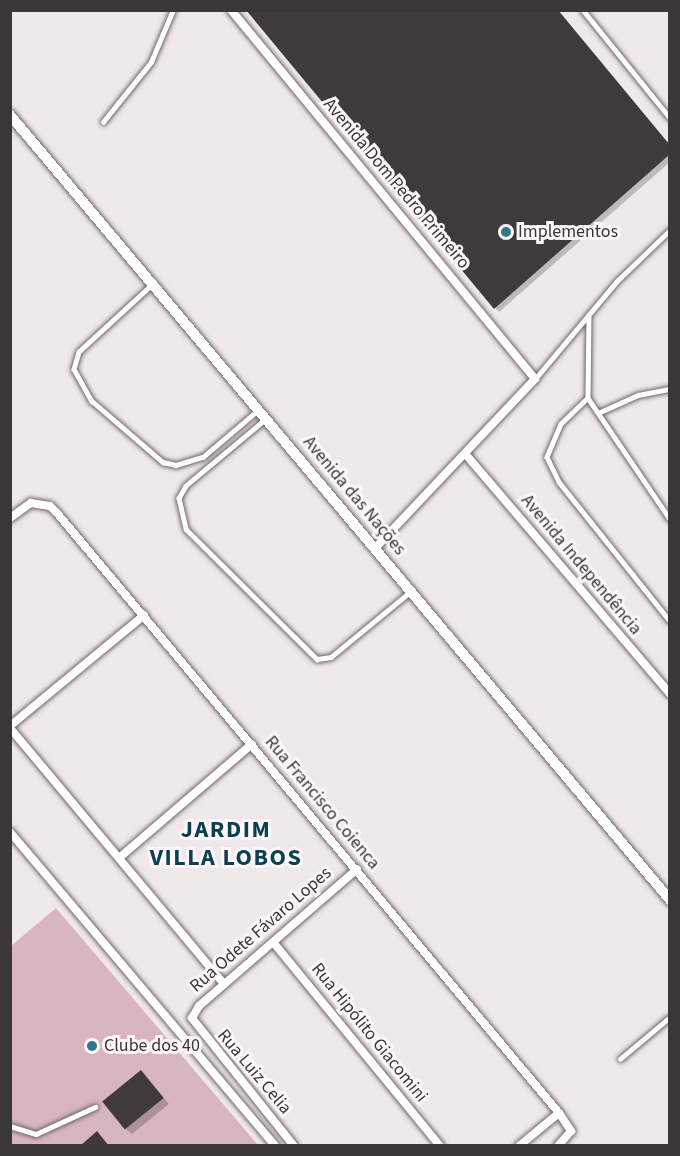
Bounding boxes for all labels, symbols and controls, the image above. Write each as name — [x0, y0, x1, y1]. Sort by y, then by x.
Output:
street label: Avenida Dom Pedro Primeiro — [318, 94, 474, 274]
place label: Implementos — [518, 221, 618, 243]
marker: Implementos — [499, 225, 513, 239]
street label: Avenida das Nações — [298, 432, 410, 560]
street label: Avenida Independência — [516, 490, 646, 640]
street label: Rua Francisco Coienca — [260, 732, 384, 874]
district label: JARDIM VILLA LOBOS — [150, 816, 302, 872]
street label: Rua Odete Fávaro Lopes — [186, 863, 336, 997]
street label: Rua Hipólito Giacomini — [306, 959, 432, 1107]
street label: Rua Luiz Celia — [212, 1025, 296, 1119]
place label: Clube dos 40 — [104, 1035, 200, 1057]
marker: Clube dos 40 — [85, 1039, 99, 1053]

